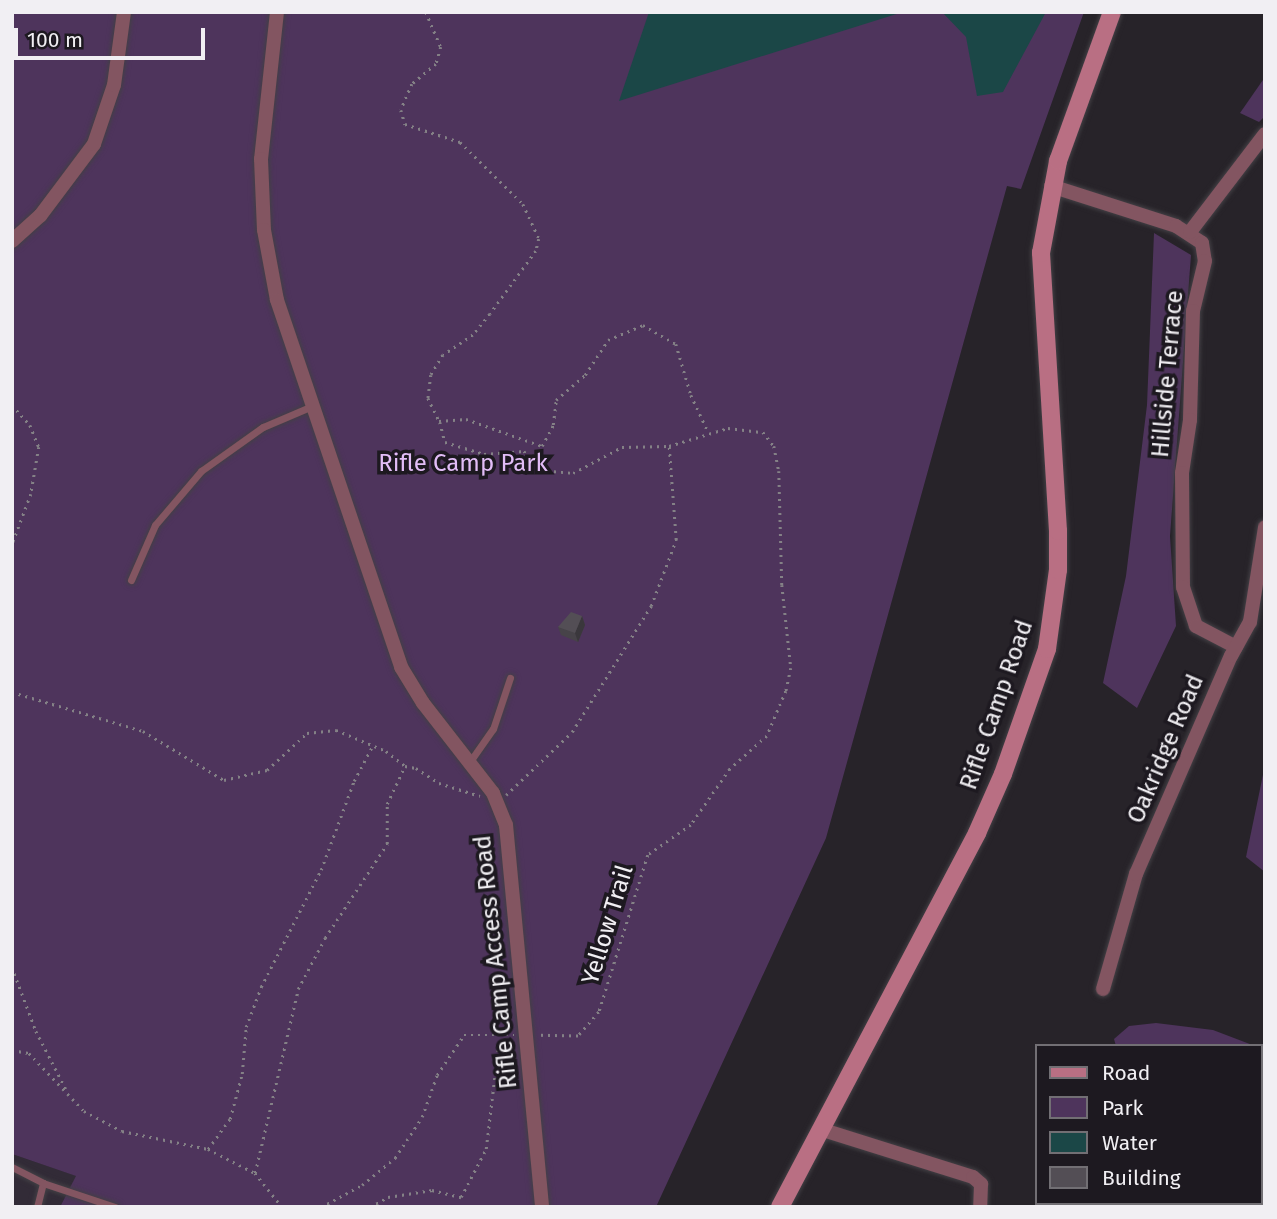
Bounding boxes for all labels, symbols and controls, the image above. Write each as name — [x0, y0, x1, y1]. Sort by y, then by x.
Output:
scale bar — [18, 14, 208, 58]
text: 100 m — [27, 27, 83, 53]
street label: Hillside Terrace — [1146, 289, 1190, 459]
park label: Rifle Camp Park — [378, 450, 548, 478]
street label: Rifle Camp Road — [954, 616, 1040, 794]
street label: Oakridge Road — [1122, 670, 1210, 828]
street label: Rifle Camp Access Road — [468, 834, 524, 1090]
street label: Yellow Trail — [576, 862, 640, 988]
legend — [1036, 1044, 1263, 1205]
text: Road — [1102, 1060, 1150, 1086]
text: Park — [1102, 1095, 1143, 1121]
text: Water — [1102, 1130, 1157, 1156]
text: Building — [1102, 1165, 1181, 1191]

